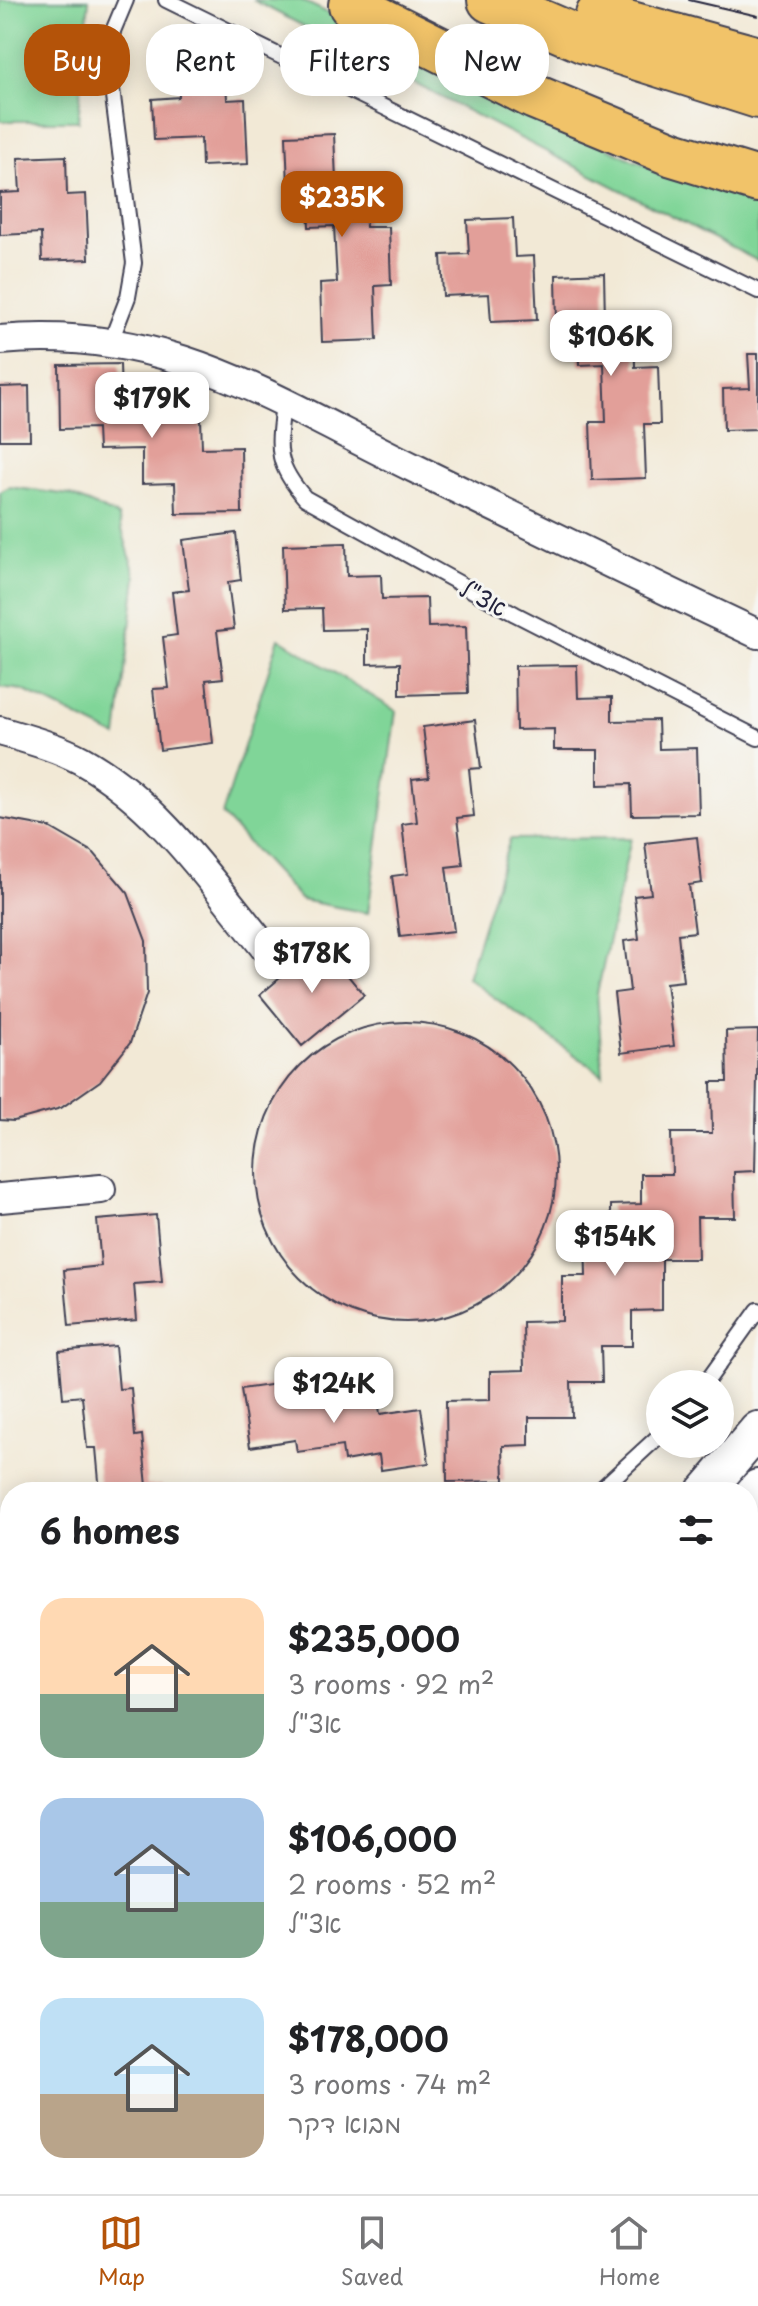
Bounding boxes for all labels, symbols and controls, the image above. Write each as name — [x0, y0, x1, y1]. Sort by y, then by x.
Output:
chip: Buy — [24, 24, 130, 96]
chip: Rent — [146, 24, 264, 96]
chip: Filters — [280, 24, 419, 96]
chip: New — [435, 24, 549, 96]
pin: $235K — [286, 171, 398, 239]
text: $235K — [299, 177, 385, 216]
pin: $106K — [555, 310, 667, 378]
text: $106K — [568, 316, 654, 355]
pin: $179K — [96, 372, 208, 440]
text: $179K — [113, 378, 191, 417]
street label: אצ"ל — [454, 570, 514, 624]
pin: $178K — [256, 927, 368, 995]
text: $178K — [273, 933, 351, 972]
pin: $154K — [559, 1210, 671, 1278]
text: $154K — [574, 1216, 656, 1255]
pin: $124K — [278, 1357, 390, 1425]
text: $124K — [292, 1363, 376, 1402]
map controls — [646, 1370, 734, 1458]
button: layers — [646, 1370, 734, 1458]
text: 6 homes — [40, 1504, 180, 1556]
icon: filters — [674, 1508, 718, 1552]
text: $235,000 — [288, 1612, 460, 1664]
icon: home — [104, 1630, 200, 1726]
text: 3 rooms · 92 m² — [288, 1664, 494, 1703]
text: אצ"ל — [288, 1703, 341, 1742]
text: $106,000 — [288, 1812, 457, 1864]
icon: home — [104, 1830, 200, 1926]
text: 2 rooms · 52 m² — [288, 1864, 496, 1903]
text: אצ"ל — [288, 1903, 341, 1942]
text: $178,000 — [288, 2012, 449, 2064]
icon: home — [104, 2030, 200, 2126]
text: 3 rooms · 74 m² — [288, 2064, 492, 2103]
text: מבוא דקר — [288, 2103, 401, 2142]
tab: Map — [98, 2211, 145, 2292]
tab: Saved — [341, 2211, 403, 2292]
tab: Home — [599, 2211, 660, 2292]

